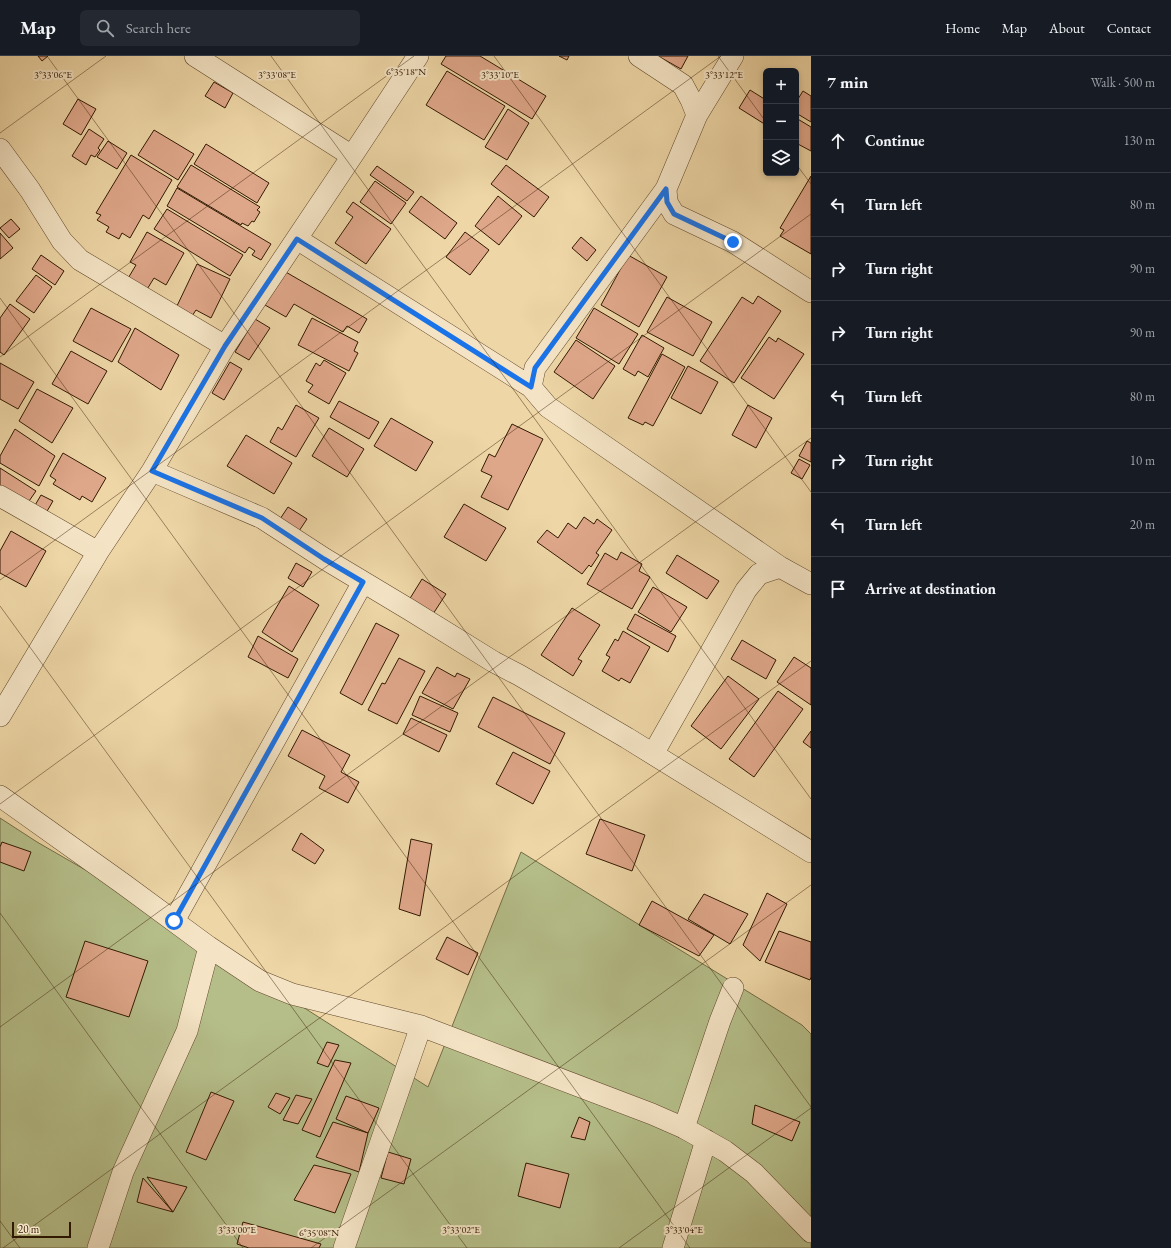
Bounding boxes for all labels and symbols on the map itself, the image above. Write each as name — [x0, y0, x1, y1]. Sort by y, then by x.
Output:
text: 6°35'18"N — [386, 65, 426, 78]
text: 3°33'06"E — [34, 68, 72, 81]
text: 3°33'08"E — [258, 68, 296, 81]
text: 3°33'10"E — [481, 68, 519, 81]
text: 3°33'12"E — [705, 68, 743, 81]
route end — [724, 233, 742, 251]
route start — [165, 912, 183, 930]
scale bar — [12, 1220, 71, 1239]
text: 3°33'00"E — [218, 1223, 256, 1236]
text: 3°33'02"E — [442, 1223, 480, 1236]
text: 3°33'04"E — [665, 1223, 703, 1236]
text: 6°35'08"N — [299, 1226, 339, 1239]

